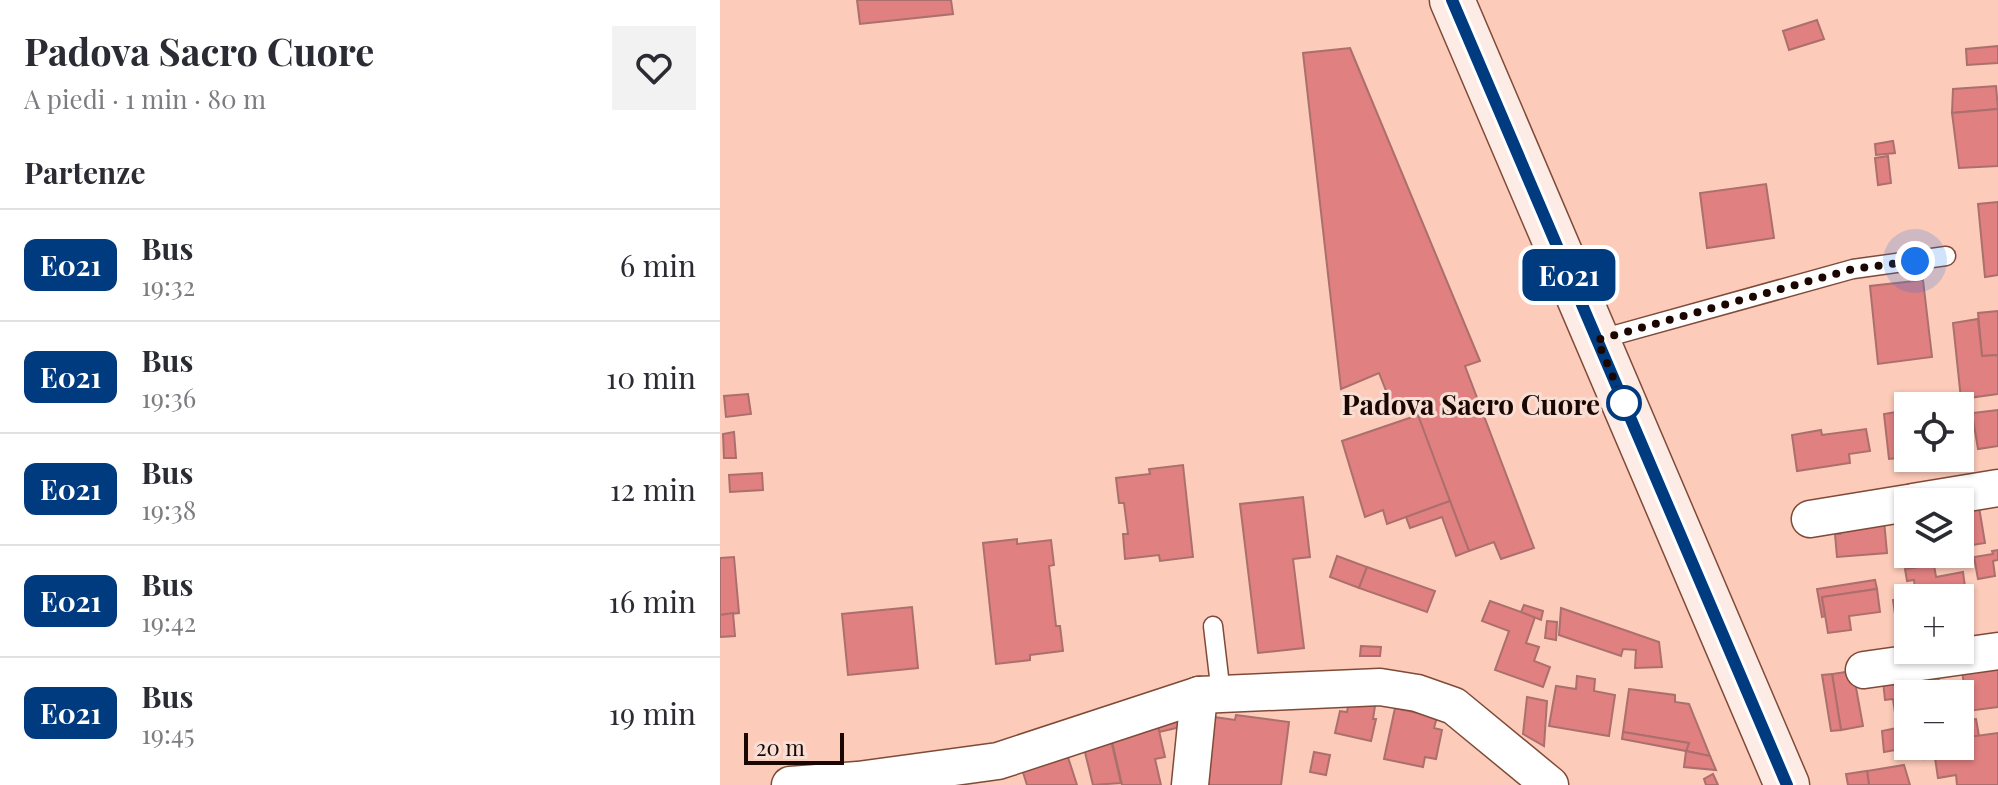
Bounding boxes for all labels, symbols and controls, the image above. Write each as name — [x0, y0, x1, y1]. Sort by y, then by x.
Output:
text: Padova Sacro Cuore — [24, 25, 374, 76]
button: heart — [612, 26, 696, 110]
text: A piedi · 1 min · 80 m — [24, 81, 266, 116]
text: Partenze — [24, 152, 146, 192]
text: Bus — [141, 228, 193, 268]
your location — [1895, 241, 1935, 281]
text: 6 min — [620, 245, 696, 285]
text: E021 — [40, 246, 101, 283]
line badge: E021 — [1513, 249, 1625, 301]
text: E021 — [1538, 256, 1600, 293]
text: 19:32 — [141, 268, 195, 303]
text: Bus — [141, 340, 193, 380]
text: 10 min — [606, 357, 696, 397]
text: E021 — [40, 358, 101, 395]
text: 19:36 — [141, 380, 196, 415]
place label: Padova Sacro Cuore — [1342, 385, 1600, 422]
marker: Padova Sacro Cuore — [1607, 386, 1641, 420]
map controls — [1894, 392, 1974, 760]
button: locate — [1894, 392, 1974, 472]
text: Bus — [141, 452, 193, 492]
text: 12 min — [610, 469, 696, 509]
text: E021 — [40, 470, 101, 507]
button: layers — [1894, 488, 1974, 568]
text: 19:38 — [141, 492, 196, 527]
text: Bus — [141, 564, 193, 604]
text: 16 min — [609, 581, 696, 621]
text: E021 — [40, 582, 101, 619]
button: + — [1894, 584, 1974, 664]
text: 19:42 — [141, 604, 196, 639]
text: Bus — [141, 676, 193, 716]
button: − — [1894, 680, 1974, 760]
text: 19 min — [609, 693, 696, 733]
text: E021 — [40, 694, 101, 731]
text: 19:45 — [141, 716, 195, 751]
scale bar — [744, 729, 844, 765]
text: 20 m — [756, 732, 805, 762]

